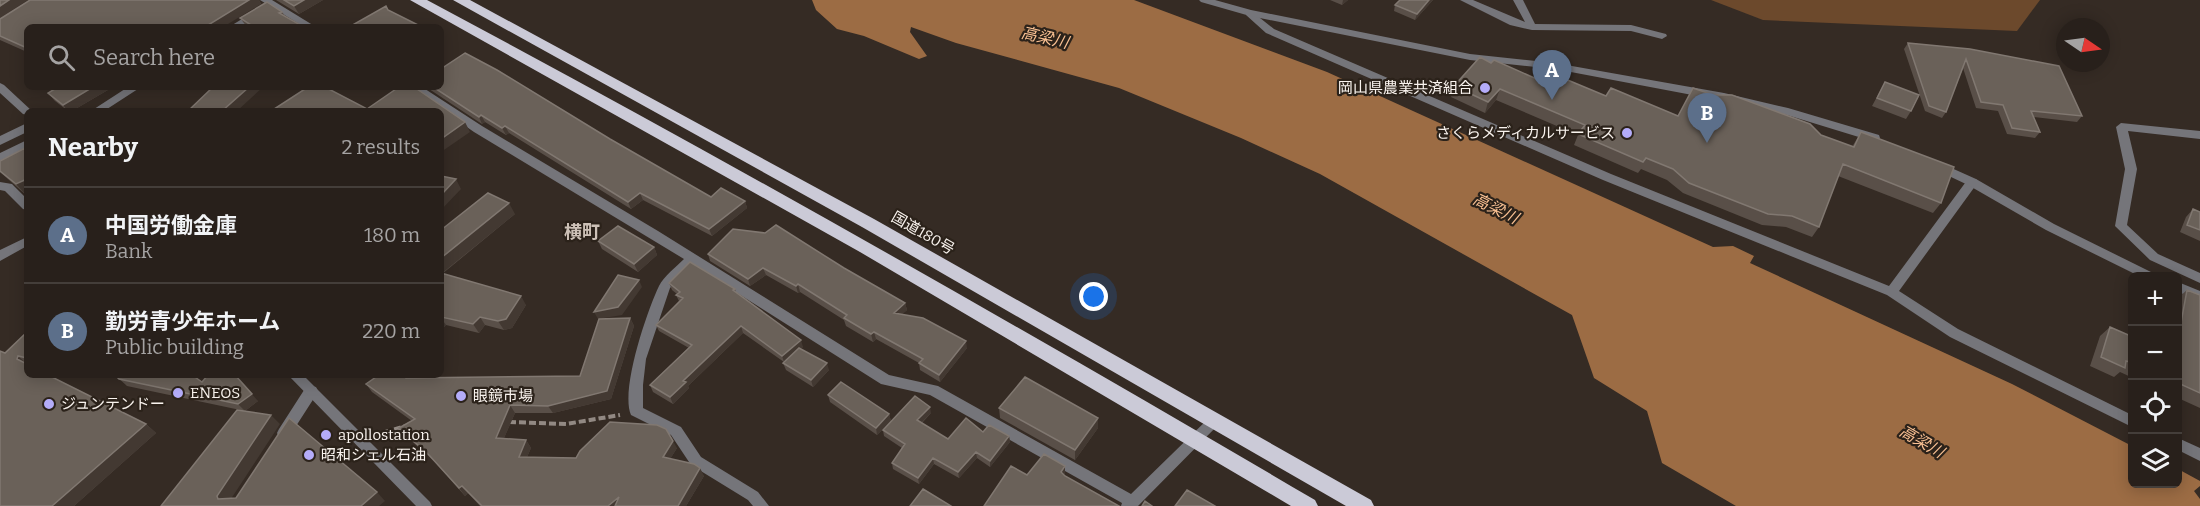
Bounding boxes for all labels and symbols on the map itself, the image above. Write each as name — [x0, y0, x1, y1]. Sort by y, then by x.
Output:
north arrow — [2056, 18, 2110, 72]
water label: 高梁川 — [1019, 23, 1072, 53]
pin: A — [1532, 51, 1572, 100]
place label: 岡山県農業共済組合 — [1338, 79, 1473, 97]
marker: 岡山県農業共済組合 — [1478, 81, 1492, 95]
pin: B — [1688, 94, 1726, 143]
place label: さくらメディカルサービス — [1436, 124, 1615, 142]
marker: さくらメディカルサービス — [1620, 126, 1634, 140]
water label: 高梁川 — [1470, 189, 1523, 228]
street label: 国道180号 — [888, 208, 958, 258]
district label: 横町 — [564, 221, 600, 243]
your location — [1079, 282, 1108, 311]
place label: ENEOS — [190, 384, 240, 402]
marker: ENEOS — [171, 386, 185, 400]
place label: 眼鏡市場 — [473, 387, 533, 405]
marker: 眼鏡市場 — [454, 389, 468, 403]
place label: ジュンテンドー — [61, 395, 165, 413]
marker: ジュンテンドー — [42, 397, 56, 411]
water label: 高梁川 — [1896, 421, 1949, 463]
place label: apollostation — [338, 426, 430, 444]
marker: apollostation — [319, 428, 333, 442]
place label: 昭和シェル石油 — [321, 446, 426, 464]
marker: 昭和シェル石油 — [302, 448, 316, 462]

